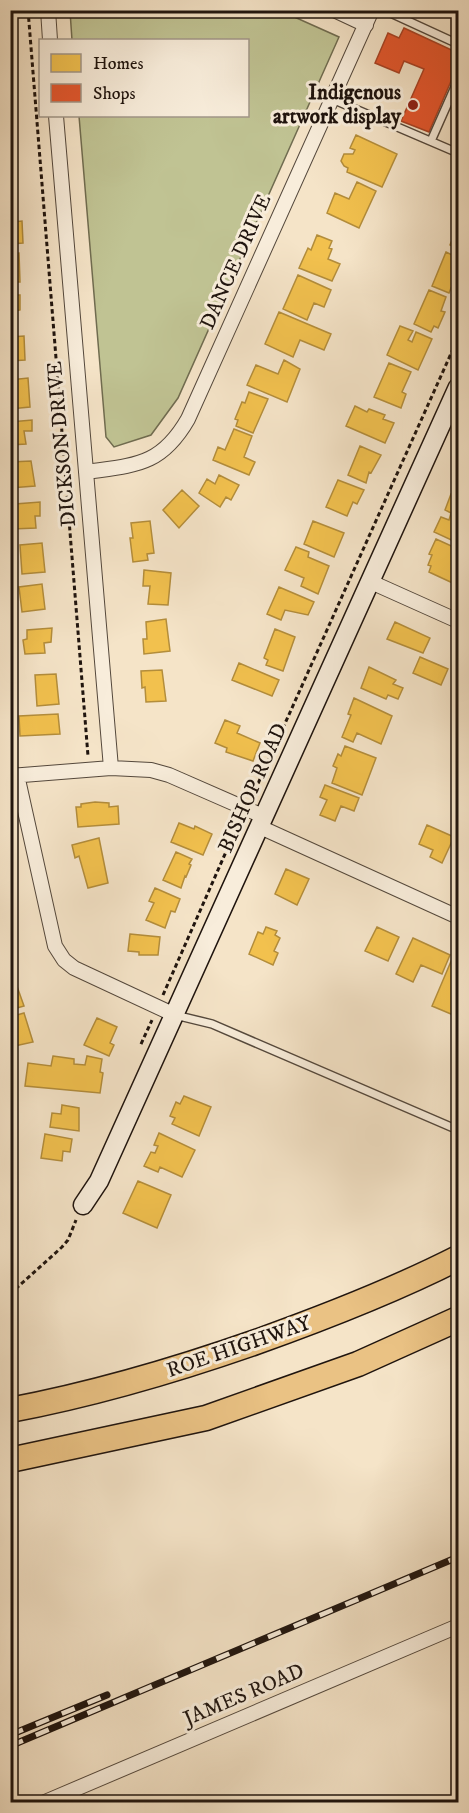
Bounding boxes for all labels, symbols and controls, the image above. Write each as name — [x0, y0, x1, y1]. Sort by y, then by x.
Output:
legend — [39, 39, 249, 117]
text: Homes — [93, 53, 144, 75]
place label: Indigenous artwork display — [273, 80, 402, 130]
text: Shops — [93, 83, 136, 105]
marker: Indigenous artwork display — [406, 98, 420, 112]
street label: DANCE DRIVE — [195, 190, 277, 334]
street label: DICKSON DRIVE — [42, 360, 82, 528]
street label: BISHOP ROAD — [213, 719, 293, 857]
street label: ROE HIGHWAY — [163, 1310, 315, 1384]
street label: JAMES ROAD — [178, 1658, 308, 1733]

